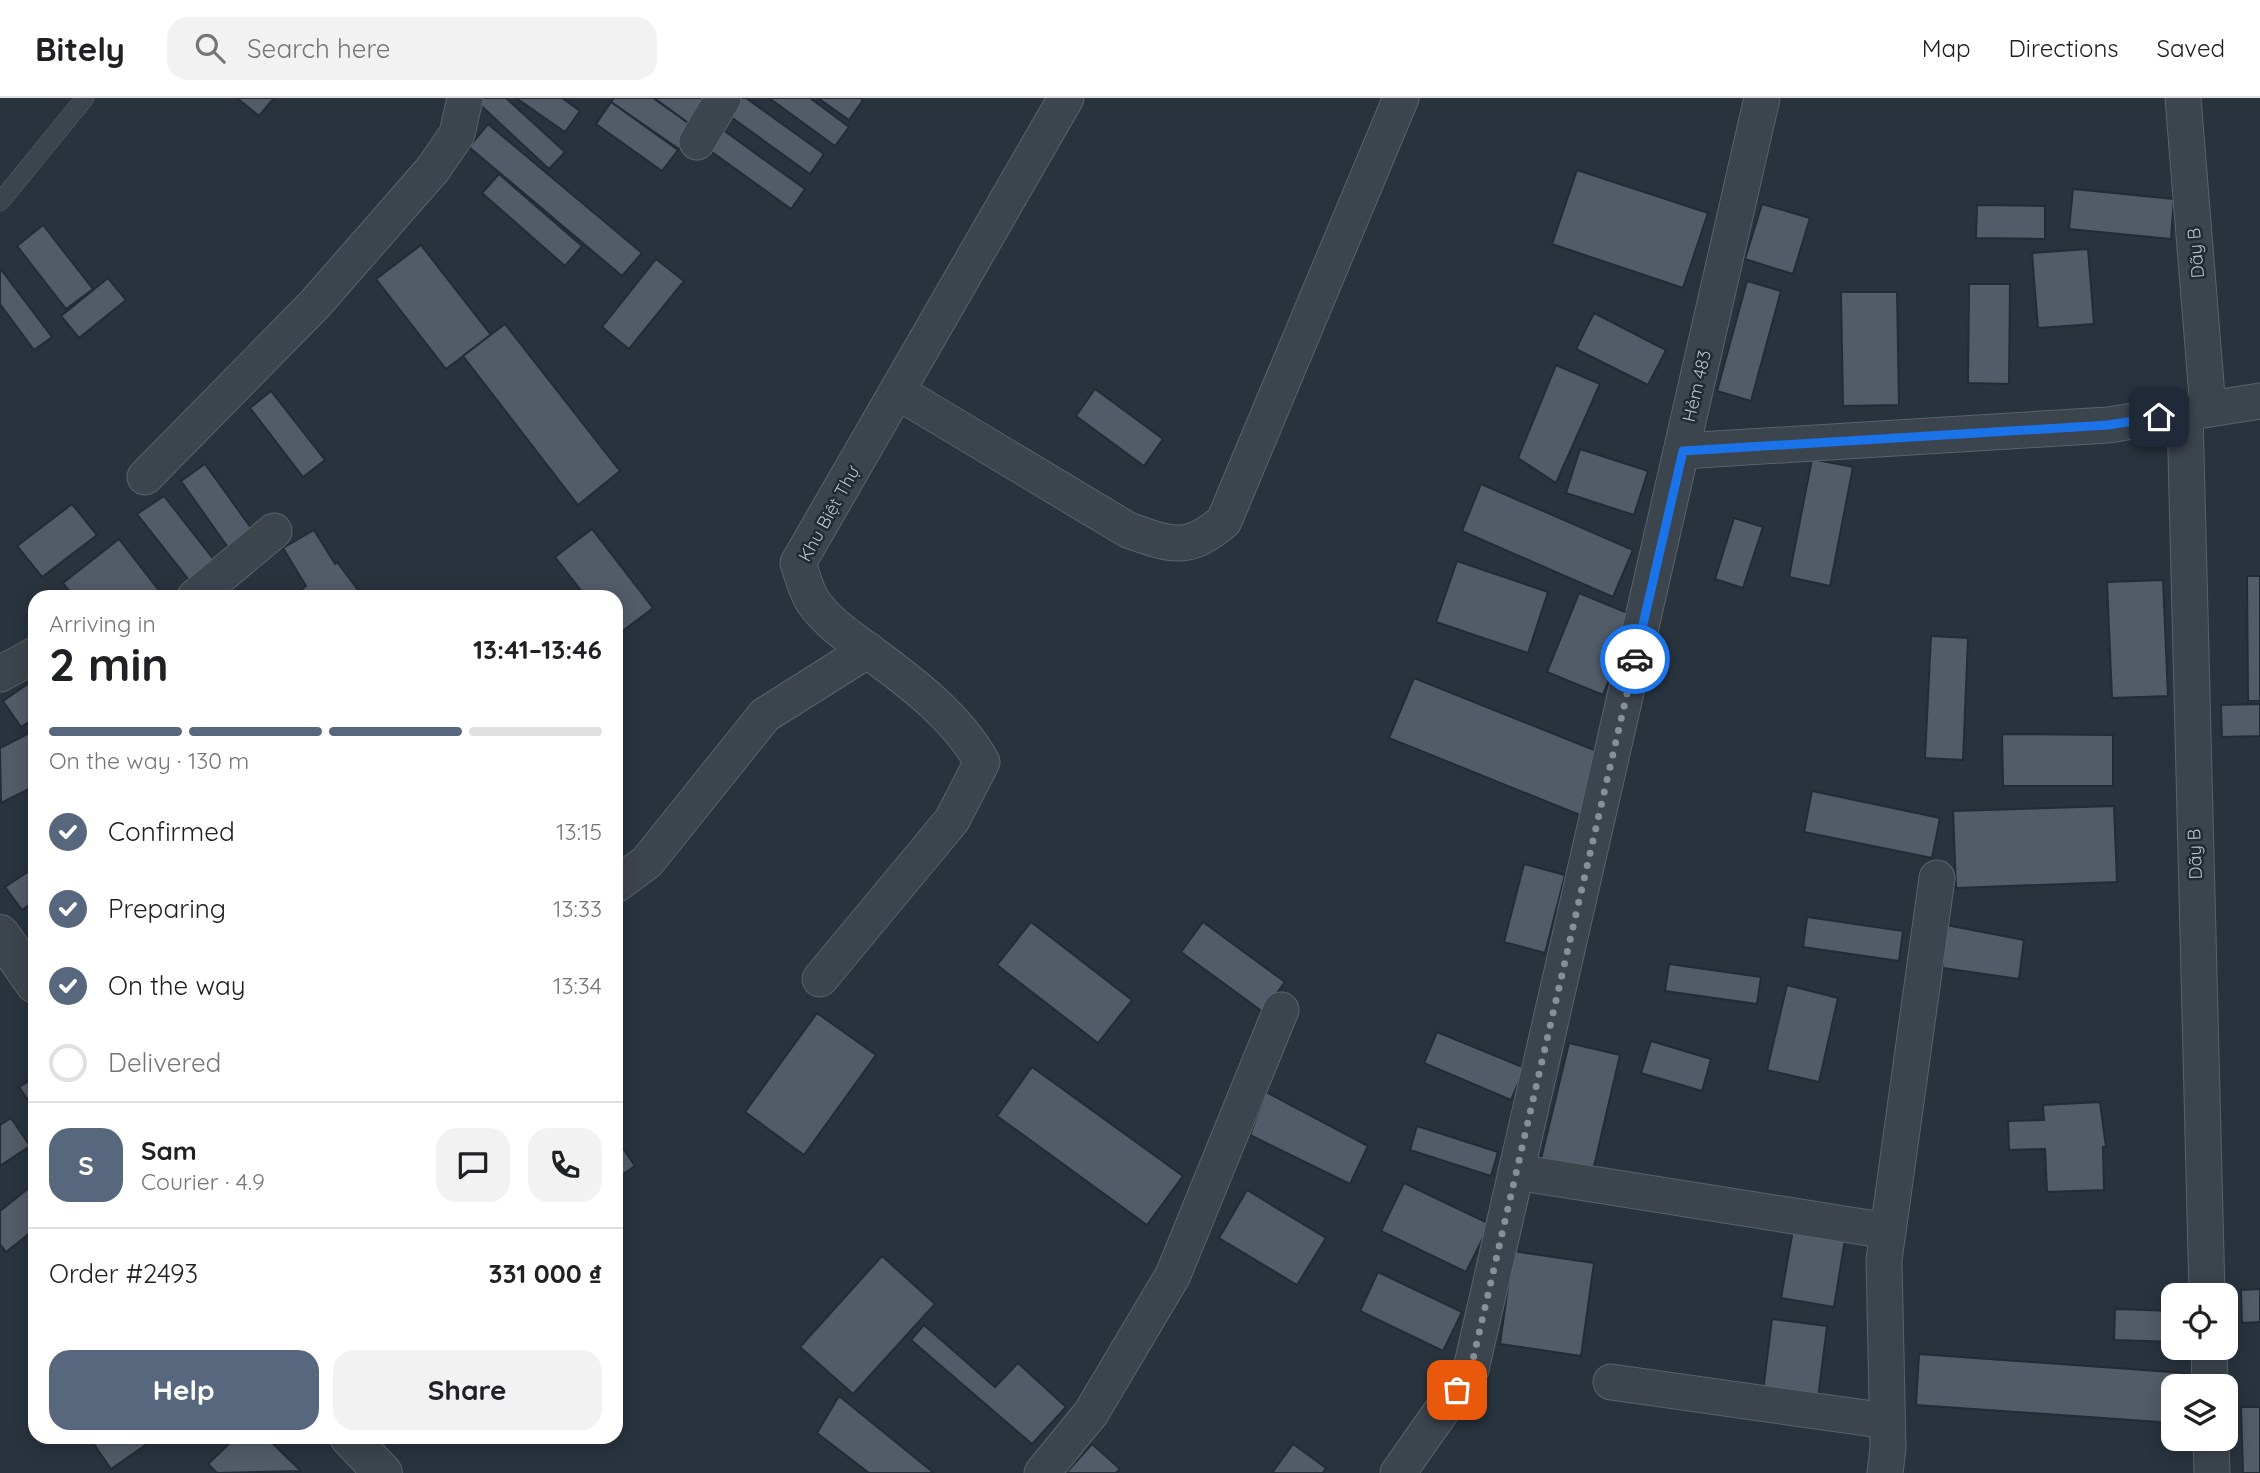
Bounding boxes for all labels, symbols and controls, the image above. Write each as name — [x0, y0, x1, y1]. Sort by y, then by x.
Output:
search box — [167, 17, 657, 80]
text: Bitely — [35, 28, 125, 69]
icon: search — [191, 29, 229, 67]
text: Search here — [247, 32, 391, 65]
text: Map — [1922, 33, 1971, 63]
text: Directions — [2009, 33, 2119, 63]
text: Saved — [2157, 33, 2225, 63]
street label: Dãy B — [2182, 227, 2209, 279]
street label: Hẻm 483 — [1677, 348, 1716, 424]
pin — [2129, 387, 2189, 447]
icon: home — [2140, 398, 2178, 436]
street label: Khu Biệt Thự — [793, 461, 865, 566]
text: Arriving in — [49, 609, 156, 638]
courier — [1600, 624, 1670, 694]
text: 13:41–13:46 — [473, 633, 602, 666]
text: 2 min — [49, 635, 169, 693]
icon: car — [1616, 640, 1654, 678]
text: On the way · 130 m — [49, 746, 249, 775]
icon: check — [49, 813, 87, 851]
text: Confirmed — [108, 815, 235, 848]
text: 13:15 — [556, 817, 602, 846]
street label: Dãy B — [2182, 828, 2207, 880]
icon: check — [49, 890, 87, 928]
text: Preparing — [108, 892, 226, 925]
text: 13:33 — [553, 894, 602, 923]
icon: check — [49, 967, 87, 1005]
text: On the way — [108, 969, 246, 1002]
text: 13:34 — [553, 971, 602, 1000]
text: Delivered — [108, 1046, 221, 1079]
button: chat — [436, 1128, 510, 1202]
button: phone — [528, 1128, 602, 1202]
text: Sam — [141, 1134, 197, 1167]
text: S — [78, 1149, 94, 1182]
text: Courier · 4.9 — [141, 1167, 265, 1196]
text: Order #2493 — [49, 1257, 198, 1290]
text: 331 000 ₫ — [488, 1257, 602, 1290]
map controls — [2161, 1283, 2238, 1451]
button: locate — [2161, 1283, 2238, 1360]
button: Help — [49, 1350, 319, 1430]
button: Share — [333, 1350, 602, 1430]
pin — [1427, 1360, 1487, 1420]
icon: bag — [1438, 1371, 1476, 1409]
button: layers — [2161, 1374, 2238, 1451]

